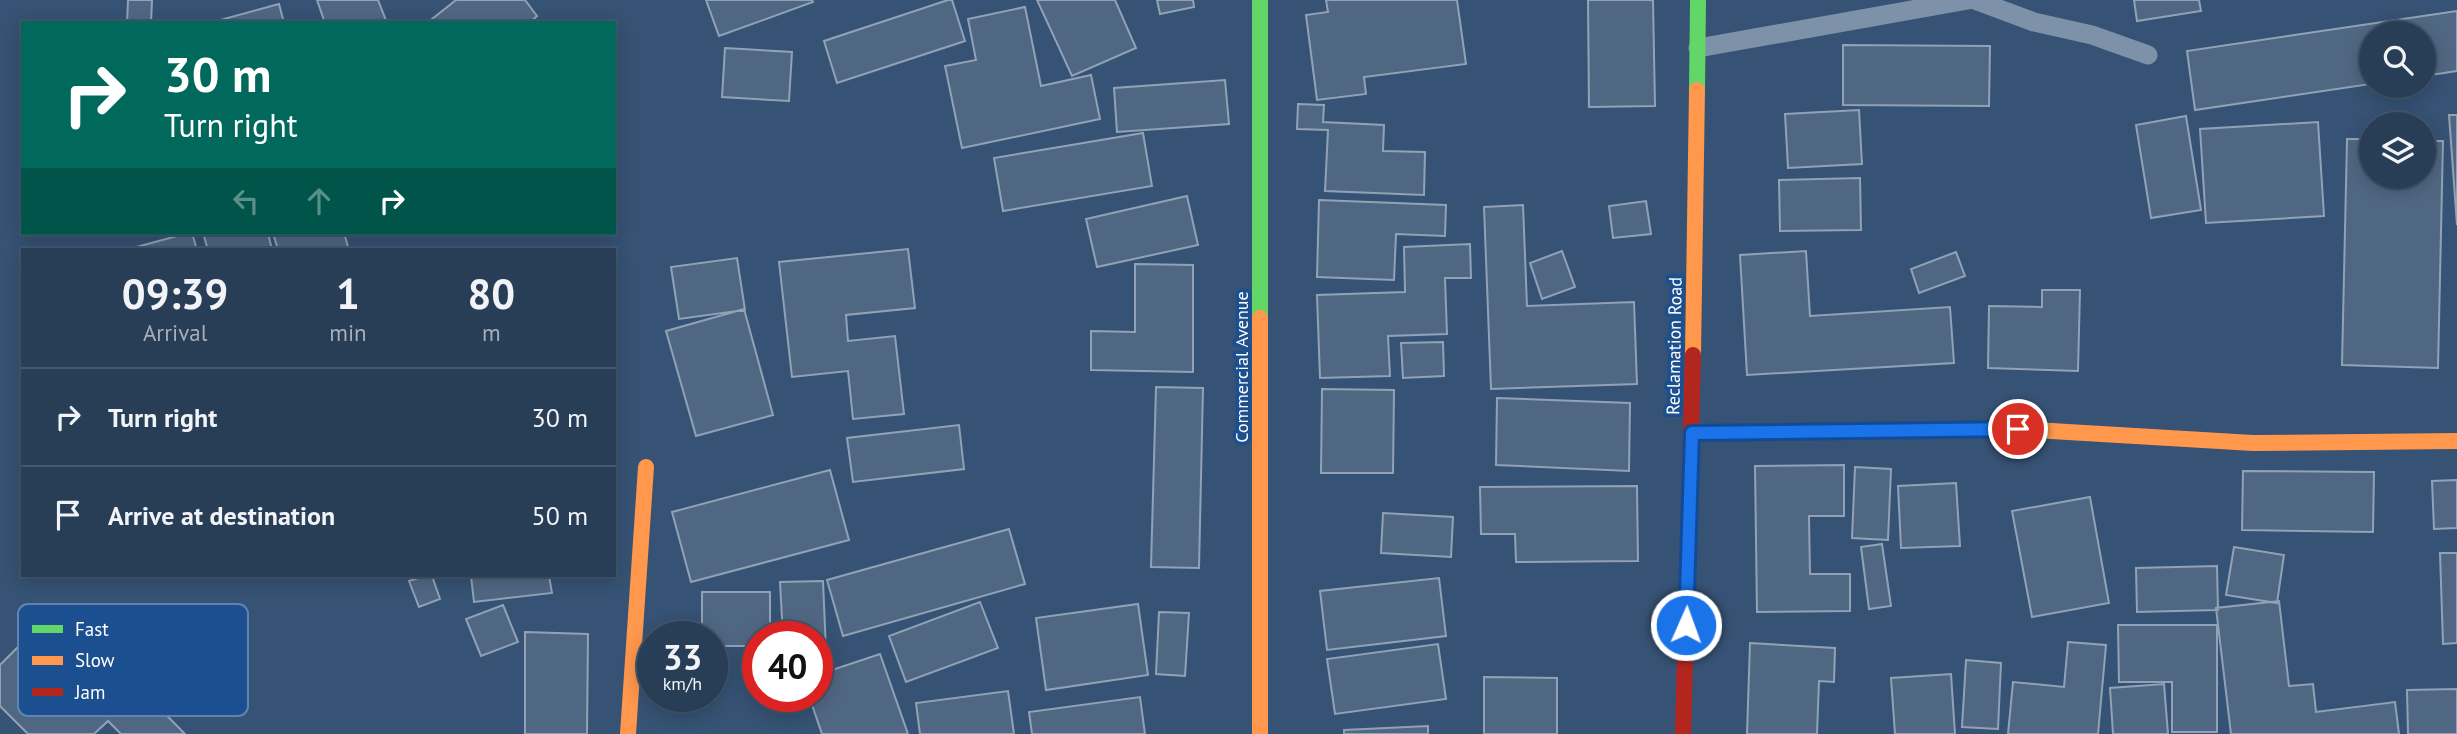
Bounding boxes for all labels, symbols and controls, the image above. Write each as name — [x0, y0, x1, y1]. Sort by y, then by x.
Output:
map controls — [2359, 21, 2436, 189]
button: search — [2359, 21, 2436, 98]
text: 30 m — [164, 42, 271, 106]
icon: right — [49, 49, 140, 140]
text: Turn right — [164, 104, 298, 146]
button: layers — [2359, 112, 2436, 189]
icon: left — [227, 182, 265, 220]
icon: ahead — [300, 182, 338, 220]
icon: right — [373, 182, 411, 220]
text: 09:39 — [122, 266, 228, 321]
text: 1 — [336, 266, 360, 321]
text: 80 — [468, 266, 515, 321]
street label: Reclamation Road — [1661, 277, 1687, 415]
street label: Commercial Avenue — [1230, 291, 1253, 443]
text: Arrival — [143, 318, 207, 347]
text: min — [329, 318, 367, 347]
text: m — [482, 318, 501, 347]
icon: right — [49, 398, 87, 436]
pin — [1988, 399, 2048, 459]
text: Turn right — [108, 401, 217, 434]
text: 30 m — [532, 401, 588, 434]
icon: arrive — [1999, 410, 2037, 448]
icon: arrive — [49, 496, 87, 534]
text: Arrive at destination — [108, 499, 335, 532]
text: 50 m — [532, 499, 588, 532]
position arrow — [1649, 588, 1723, 662]
legend — [18, 604, 248, 716]
text: Fast — [75, 617, 109, 641]
speed limit sign: 40 — [742, 621, 833, 712]
text: 33 — [663, 634, 702, 680]
text: Slow — [75, 648, 115, 672]
text: km/h — [663, 672, 702, 695]
text: Jam — [74, 680, 105, 704]

